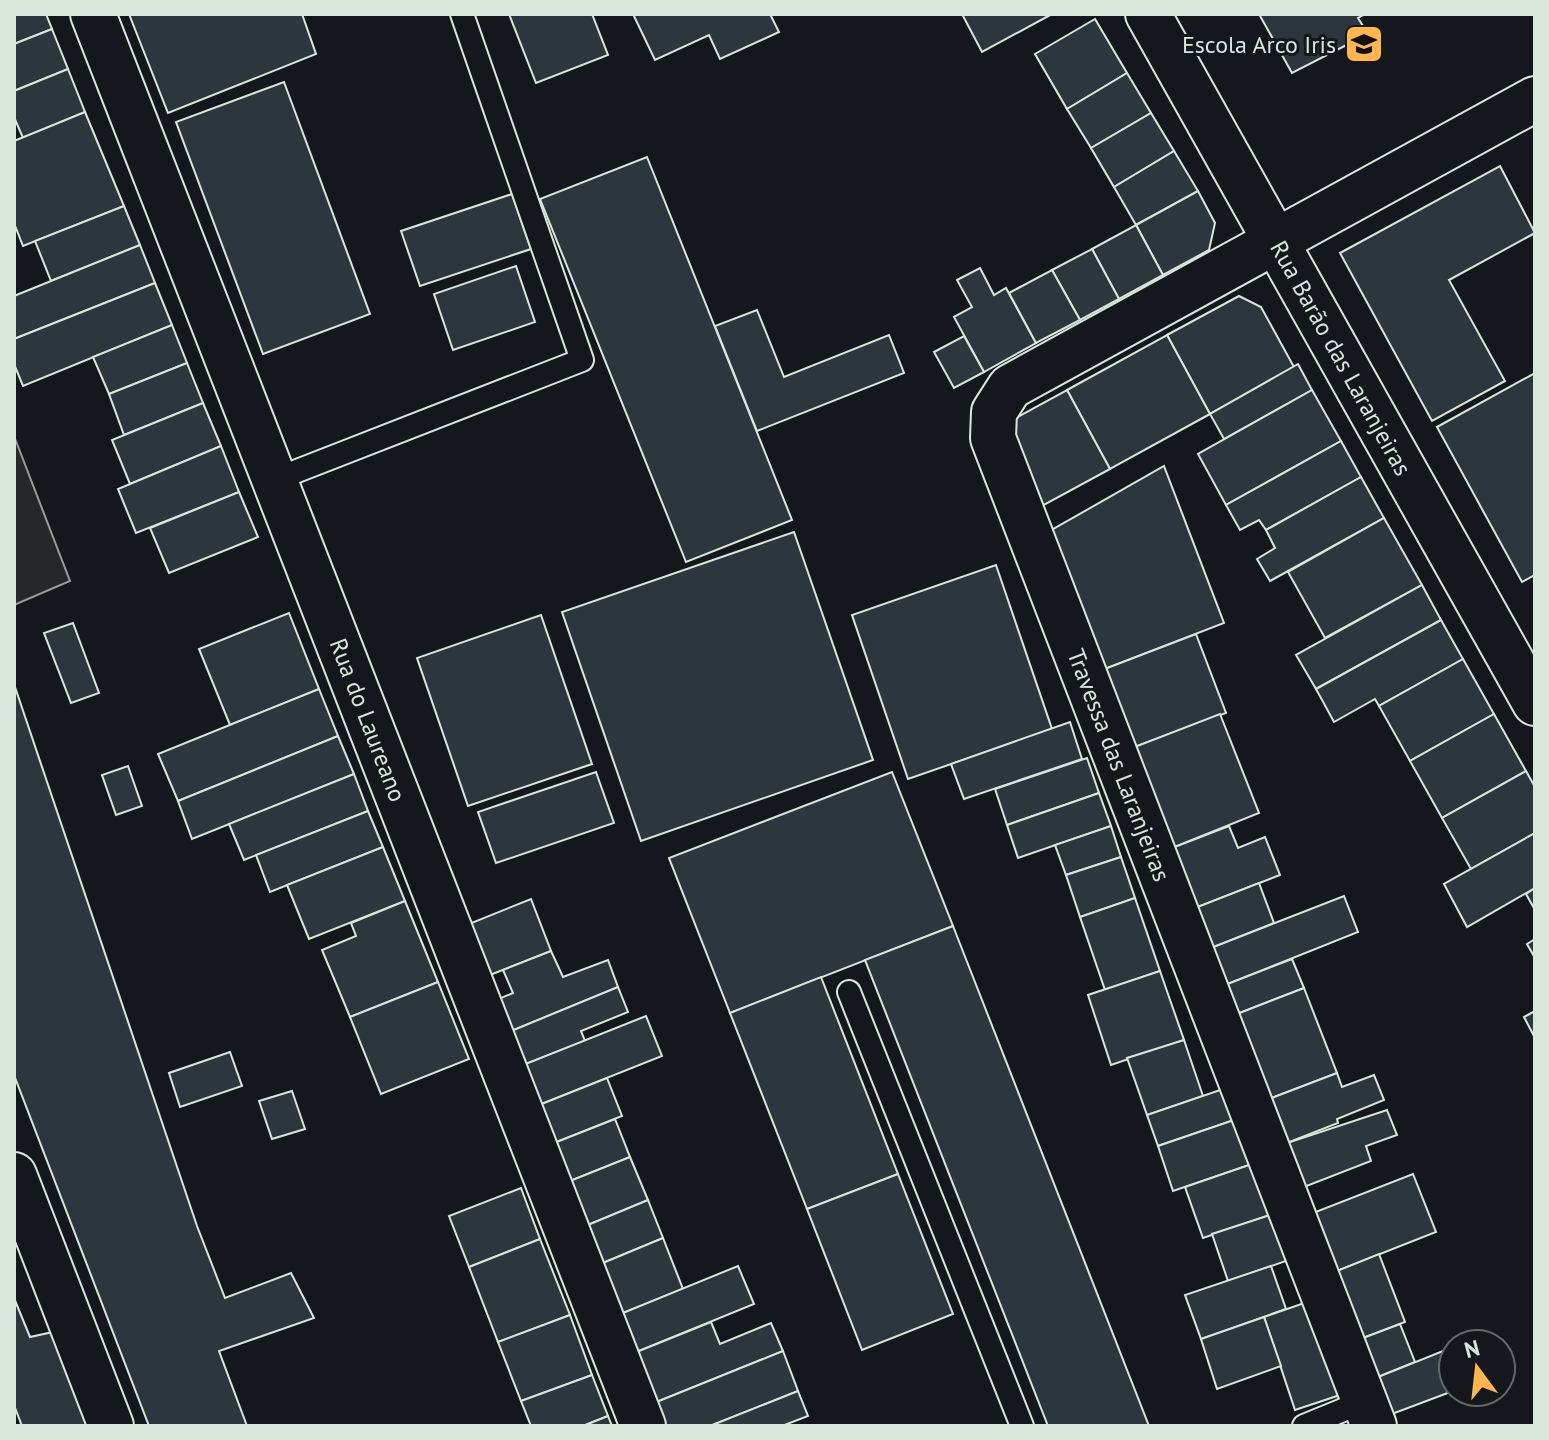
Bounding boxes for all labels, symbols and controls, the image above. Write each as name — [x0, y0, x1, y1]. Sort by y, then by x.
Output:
school or university icon: Escola Arco Iris — [1343, 23, 1385, 65]
place label: Escola Arco Iris — [1182, 29, 1336, 60]
street label: Rua Barão das Laranjeiras — [1263, 235, 1419, 481]
street label: Rua do Laureano — [323, 634, 413, 806]
street label: Travessa das Laranjeiras — [1060, 644, 1178, 886]
north arrow — [1437, 1328, 1517, 1408]
text: N — [1461, 1333, 1482, 1364]

